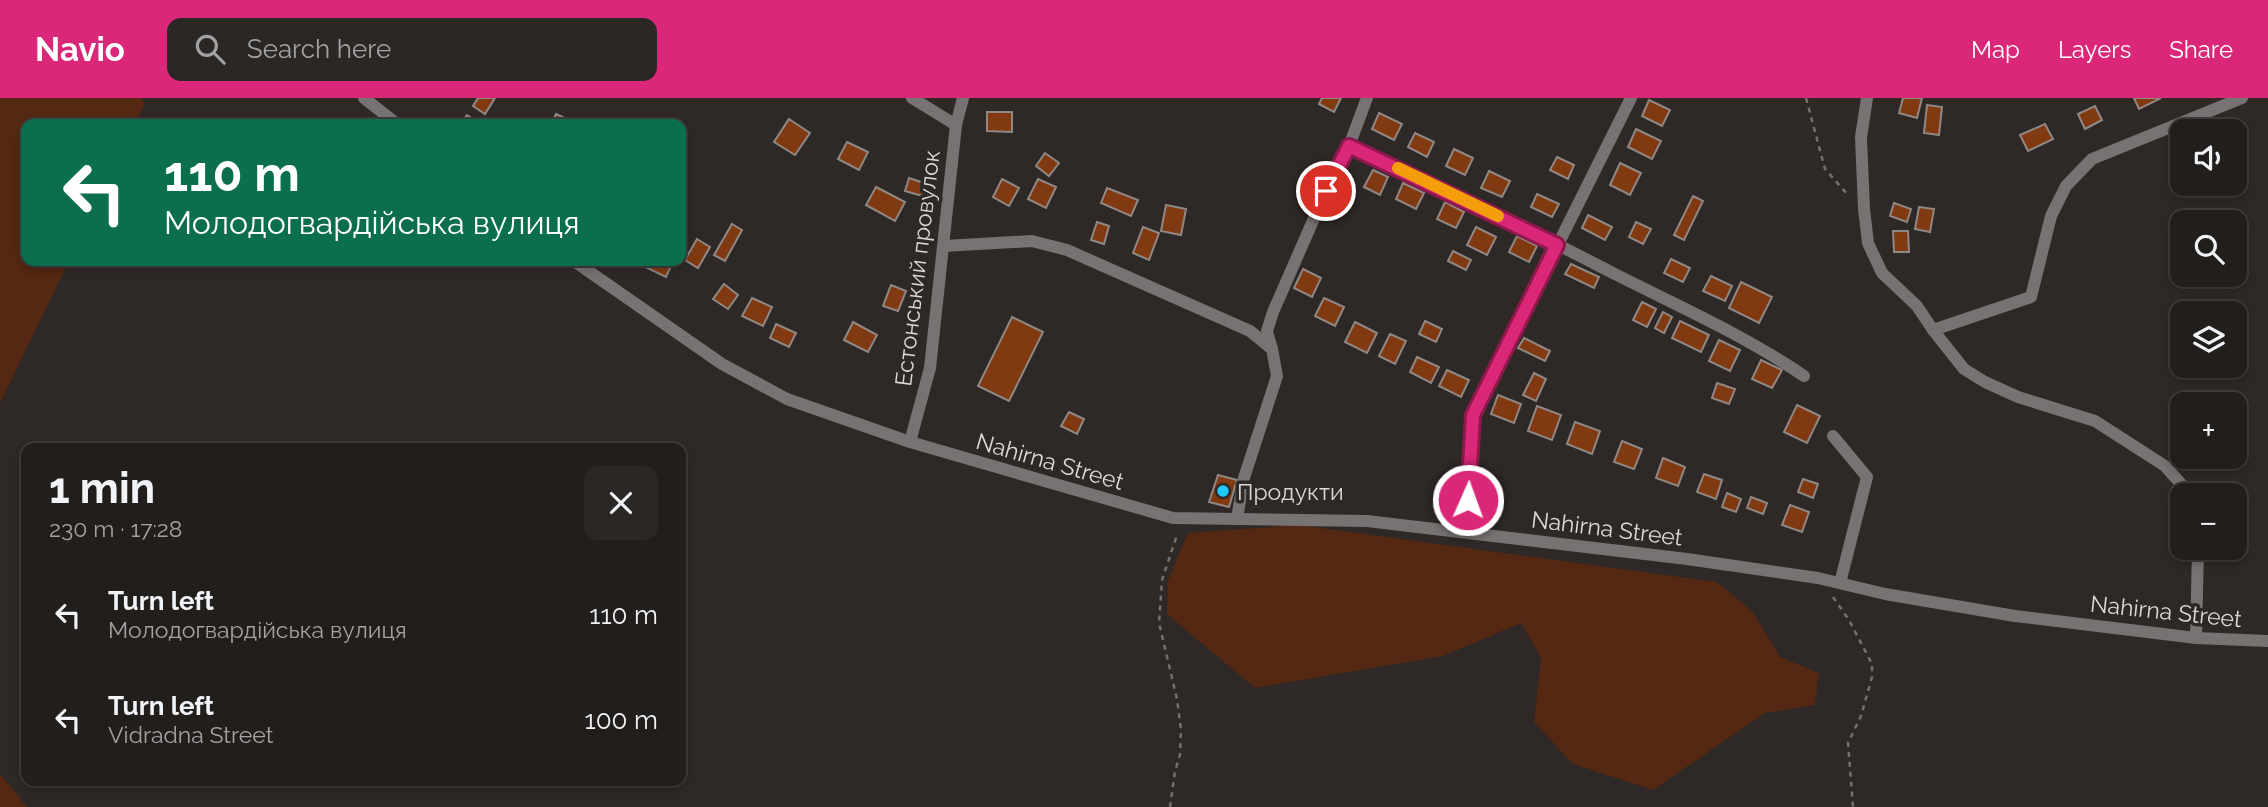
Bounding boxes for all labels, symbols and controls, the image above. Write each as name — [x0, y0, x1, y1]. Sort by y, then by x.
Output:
search box — [167, 18, 657, 81]
text: Navio — [35, 30, 125, 69]
icon: search — [191, 30, 229, 68]
text: Search here — [247, 34, 391, 64]
text: Map — [1971, 35, 2020, 64]
text: Layers — [2058, 35, 2131, 64]
text: Share — [2169, 35, 2233, 64]
map controls — [2170, 119, 2247, 560]
button: sound — [2170, 119, 2247, 196]
text: 110 m — [164, 145, 300, 202]
icon: left — [49, 147, 140, 238]
street label: Естонський провулок — [889, 148, 945, 388]
pin — [1296, 161, 1356, 221]
icon: arrive — [1307, 172, 1345, 210]
text: Молодогвардійська вулиця — [164, 204, 580, 241]
button: search — [2170, 210, 2247, 287]
button: layers — [2170, 301, 2247, 378]
button: + — [2170, 392, 2247, 469]
street label: Nahirna Street — [973, 427, 1127, 495]
position arrow — [1431, 463, 1505, 537]
text: 1 min — [49, 464, 155, 513]
button: close — [584, 466, 658, 540]
place label: Продукти — [1237, 478, 1344, 505]
marker: Продукти — [1215, 483, 1231, 499]
button: − — [2170, 483, 2247, 560]
street label: Nahirna Street — [1530, 505, 1684, 551]
text: 230 m · 17:28 — [49, 515, 182, 542]
text: Turn left — [108, 586, 214, 616]
street label: Nahirna Street — [2089, 590, 2243, 632]
icon: left — [49, 596, 87, 634]
text: 110 m — [589, 600, 658, 630]
text: Молодогвардійська вулиця — [108, 616, 407, 643]
text: Turn left — [108, 691, 214, 721]
icon: left — [49, 701, 87, 739]
text: 100 m — [585, 705, 658, 735]
text: Vidradna Street — [108, 721, 273, 748]

